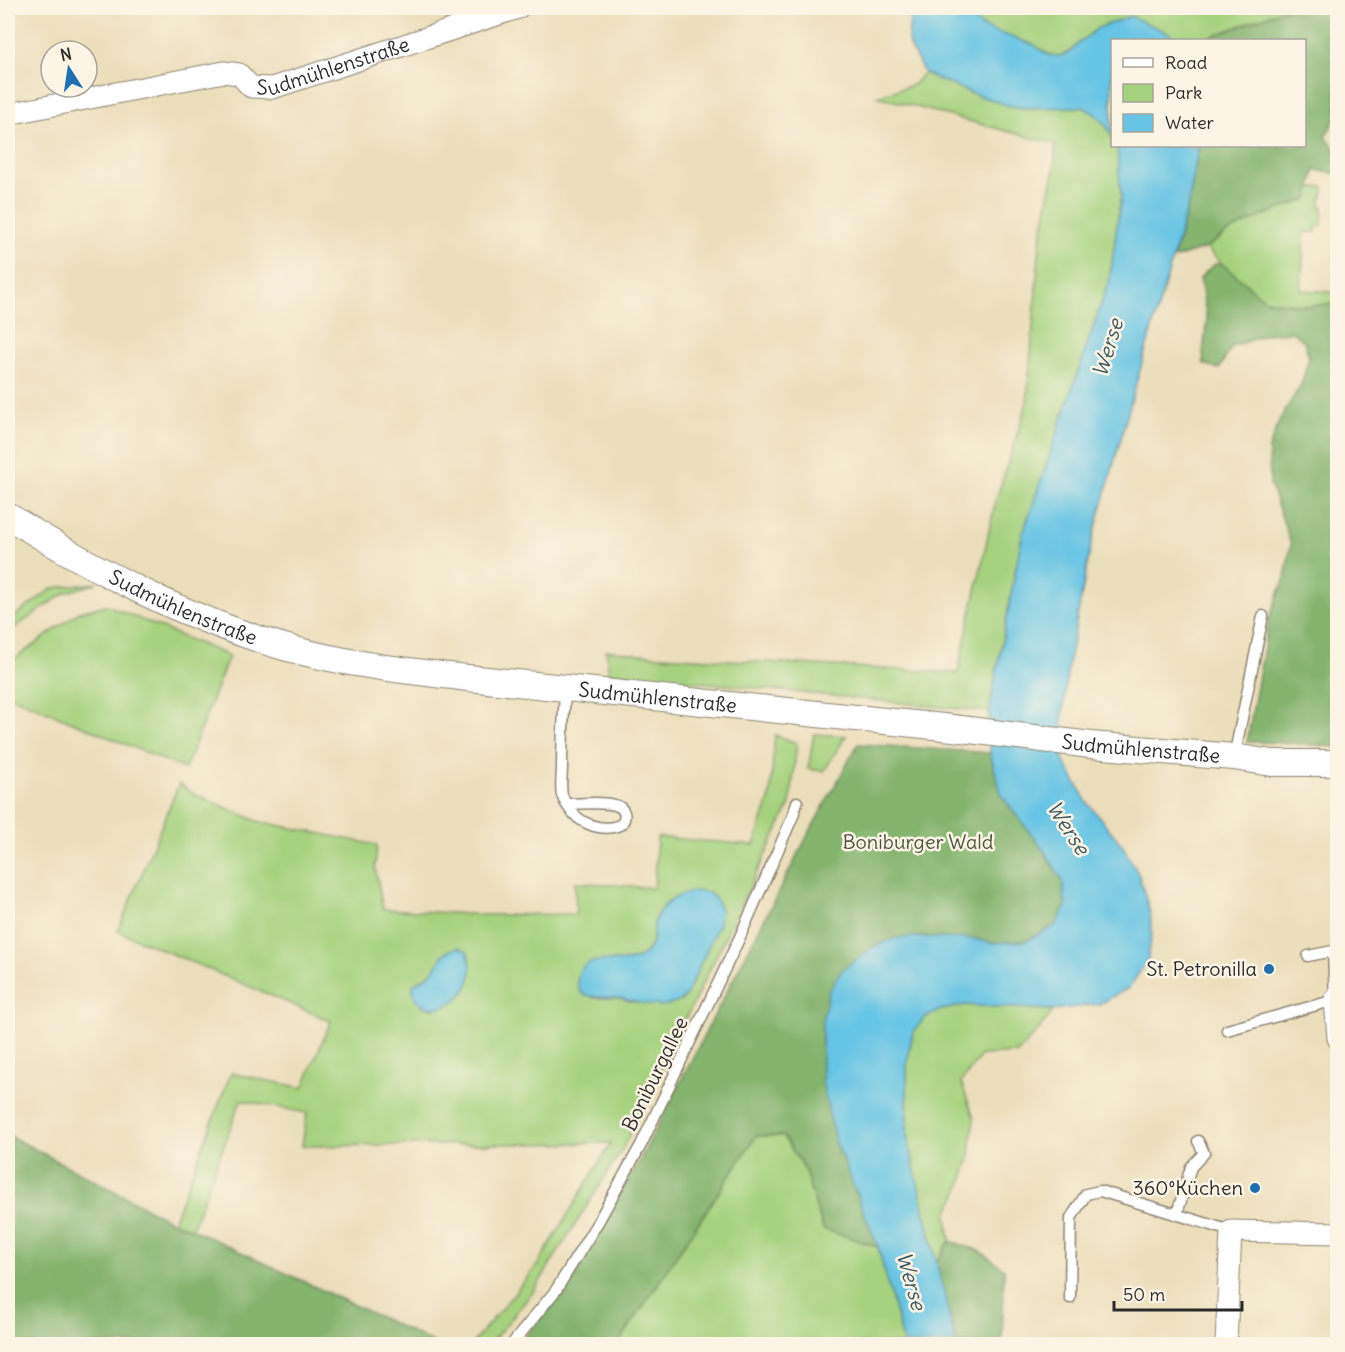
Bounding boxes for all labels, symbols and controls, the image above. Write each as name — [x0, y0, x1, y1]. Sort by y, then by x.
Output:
street label: Sudmühlenstraße — [256, 31, 412, 101]
north arrow — [39, 39, 99, 99]
legend — [1111, 39, 1306, 147]
text: N — [58, 43, 73, 65]
text: Road — [1165, 51, 1208, 74]
text: Park — [1165, 81, 1202, 104]
text: Water — [1165, 111, 1215, 134]
water label: Werse — [1086, 314, 1130, 380]
street label: Sudmühlenstraße — [105, 564, 260, 650]
street label: Sudmühlenstraße — [577, 676, 738, 718]
street label: Sudmühlenstraße — [1060, 729, 1221, 768]
water label: Werse — [1041, 796, 1097, 861]
park label: Boniburger Wald — [842, 829, 994, 854]
place label: St. Petronilla — [1146, 956, 1257, 981]
marker: St. Petronilla — [1262, 962, 1276, 976]
street label: Boniburgallee — [616, 1012, 693, 1135]
place label: 360°Küchen — [1132, 1175, 1243, 1200]
marker: 360°Küchen — [1248, 1181, 1262, 1195]
water label: Werse — [890, 1249, 933, 1315]
scale bar — [1114, 1274, 1242, 1312]
text: 50 m — [1123, 1283, 1165, 1306]

